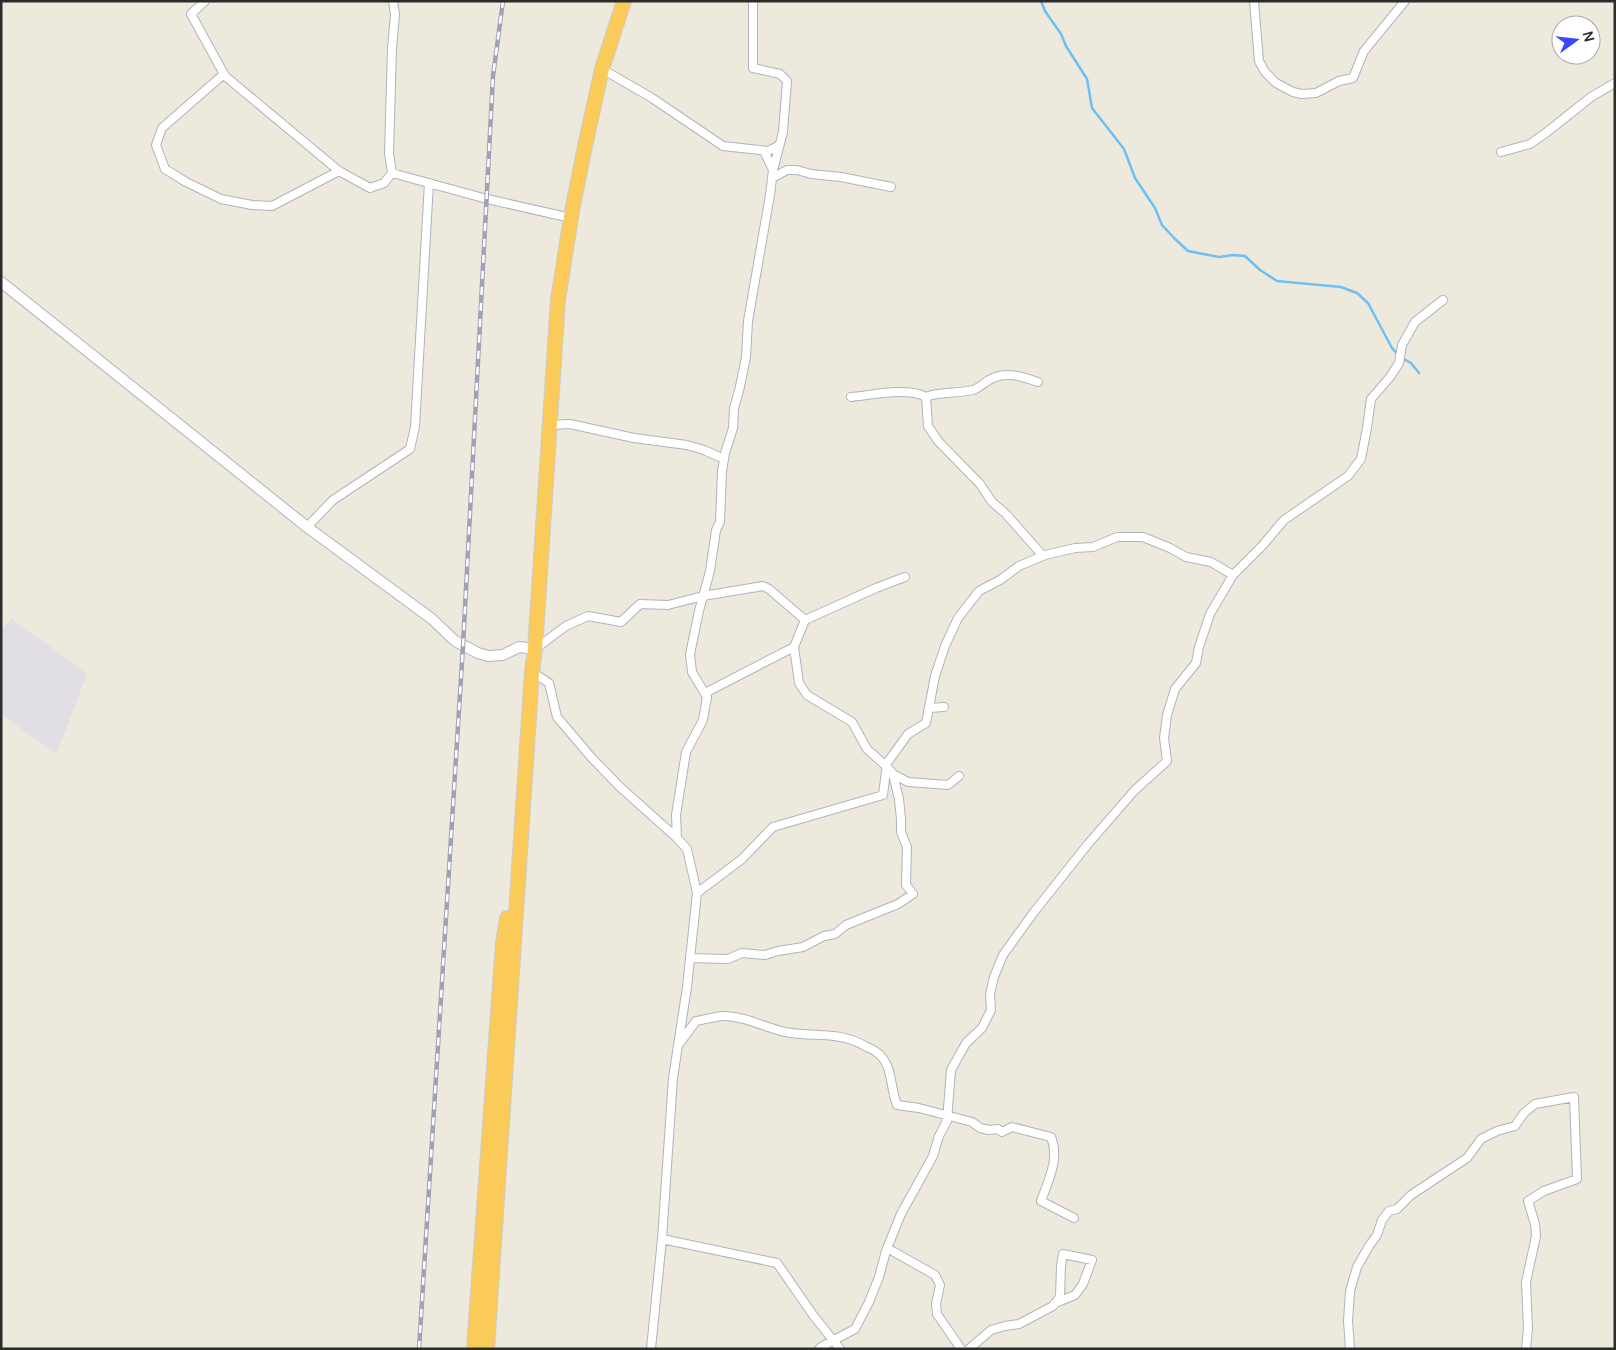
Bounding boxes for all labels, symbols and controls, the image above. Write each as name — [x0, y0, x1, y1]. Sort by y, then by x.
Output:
north arrow — [1551, 15, 1601, 65]
text: N — [1579, 29, 1600, 44]

